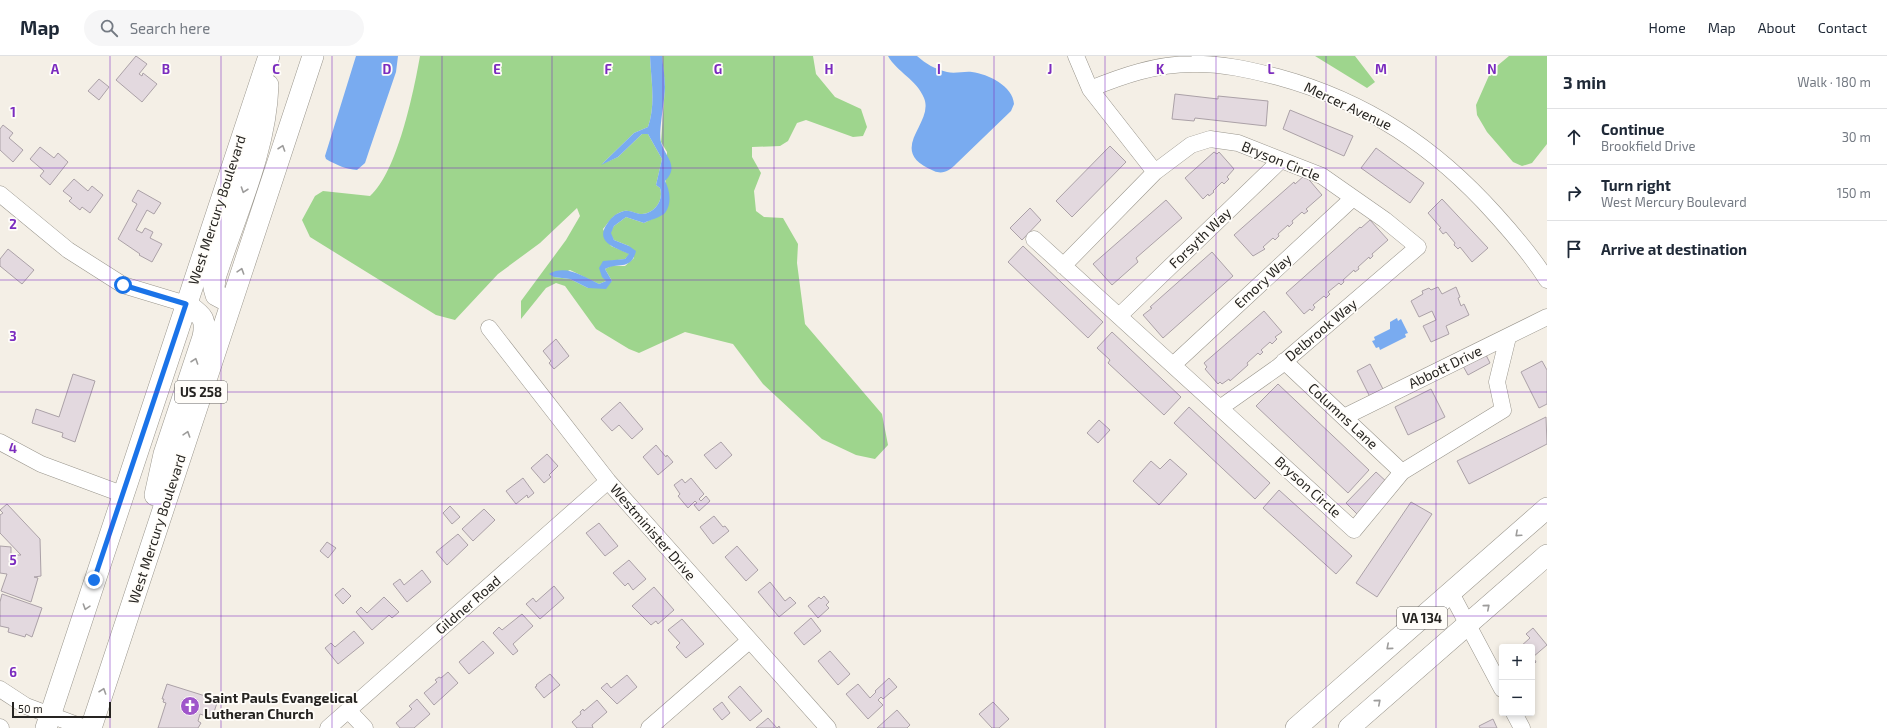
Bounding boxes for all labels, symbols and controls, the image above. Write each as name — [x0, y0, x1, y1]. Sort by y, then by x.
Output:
search box — [84, 10, 364, 46]
text: Map — [20, 16, 60, 39]
icon: search — [98, 17, 120, 39]
text: Search here — [130, 19, 210, 37]
text: Home — [1649, 19, 1686, 36]
text: Map — [1708, 19, 1736, 36]
text: About — [1758, 19, 1796, 36]
text: Contact — [1818, 19, 1867, 36]
text: A — [51, 61, 60, 77]
text: B — [162, 61, 170, 77]
text: C — [272, 61, 280, 77]
text: D — [383, 61, 392, 77]
text: E — [493, 61, 501, 77]
text: F — [604, 61, 612, 77]
text: G — [714, 61, 722, 77]
text: H — [825, 61, 834, 77]
text: I — [937, 61, 941, 77]
text: J — [1048, 61, 1052, 77]
text: K — [1156, 61, 1165, 77]
text: L — [1268, 61, 1275, 77]
text: M — [1375, 61, 1387, 77]
text: N — [1487, 61, 1497, 77]
text: 3 min — [1563, 72, 1606, 92]
text: Walk · 180 m — [1797, 74, 1871, 90]
street label: Mercer Avenue — [1302, 78, 1395, 133]
text: 1 — [10, 104, 16, 120]
text: Continue — [1601, 120, 1664, 138]
icon: ahead — [1563, 126, 1585, 148]
text: 30 m — [1842, 129, 1871, 145]
street label: West Mercury Boulevard — [184, 133, 249, 287]
street label: Bryson Circle — [1239, 137, 1323, 184]
text: Brookfield Drive — [1601, 138, 1695, 154]
one-way arrow — [277, 144, 286, 151]
text: Turn right — [1601, 176, 1671, 194]
icon: right — [1563, 182, 1585, 204]
text: 150 m — [1837, 185, 1871, 201]
one-way arrow — [241, 186, 249, 193]
text: West Mercury Boulevard — [1601, 194, 1747, 210]
street label: Forsyth Way — [1165, 203, 1235, 272]
text: 2 — [9, 216, 17, 232]
icon: arrive — [1563, 238, 1585, 260]
text: Arrive at destination — [1601, 240, 1747, 258]
street label: Emory Way — [1231, 249, 1295, 311]
one-way arrow — [236, 268, 245, 275]
route start — [114, 276, 132, 294]
street label: Delbrook Way — [1281, 294, 1360, 365]
text: 3 — [9, 328, 17, 344]
street label: Abbott Drive — [1405, 341, 1484, 392]
one-way arrow — [190, 357, 199, 364]
street label: Columns Lane — [1305, 379, 1382, 452]
road number: US 258 — [175, 381, 227, 403]
one-way arrow — [182, 431, 191, 438]
text: 4 — [9, 440, 17, 456]
street label: West Mercury Boulevard — [124, 452, 189, 606]
street label: Bryson Circle — [1272, 452, 1345, 521]
street label: Westminister Drive — [607, 480, 700, 583]
one-way arrow — [1515, 529, 1523, 536]
text: 5 — [9, 552, 17, 568]
route end — [85, 571, 103, 589]
street label: Gildner Road — [432, 572, 504, 638]
one-way arrow — [82, 603, 90, 610]
one-way arrow — [1482, 605, 1490, 612]
road number: VA 134 — [1397, 607, 1447, 629]
one-way arrow — [1386, 642, 1393, 649]
map controls — [1499, 644, 1535, 716]
button: + — [1499, 644, 1535, 680]
text: 6 — [9, 664, 17, 680]
button: − — [1499, 680, 1535, 716]
one-way arrow — [98, 688, 107, 695]
place label: Saint Pauls Evangelical Lutheran Church — [204, 689, 358, 722]
church icon: Saint Pauls Evangelical Lutheran Church — [179, 695, 201, 717]
scale bar — [12, 700, 111, 719]
one-way arrow — [1374, 700, 1381, 707]
text: 50 m — [18, 702, 43, 715]

